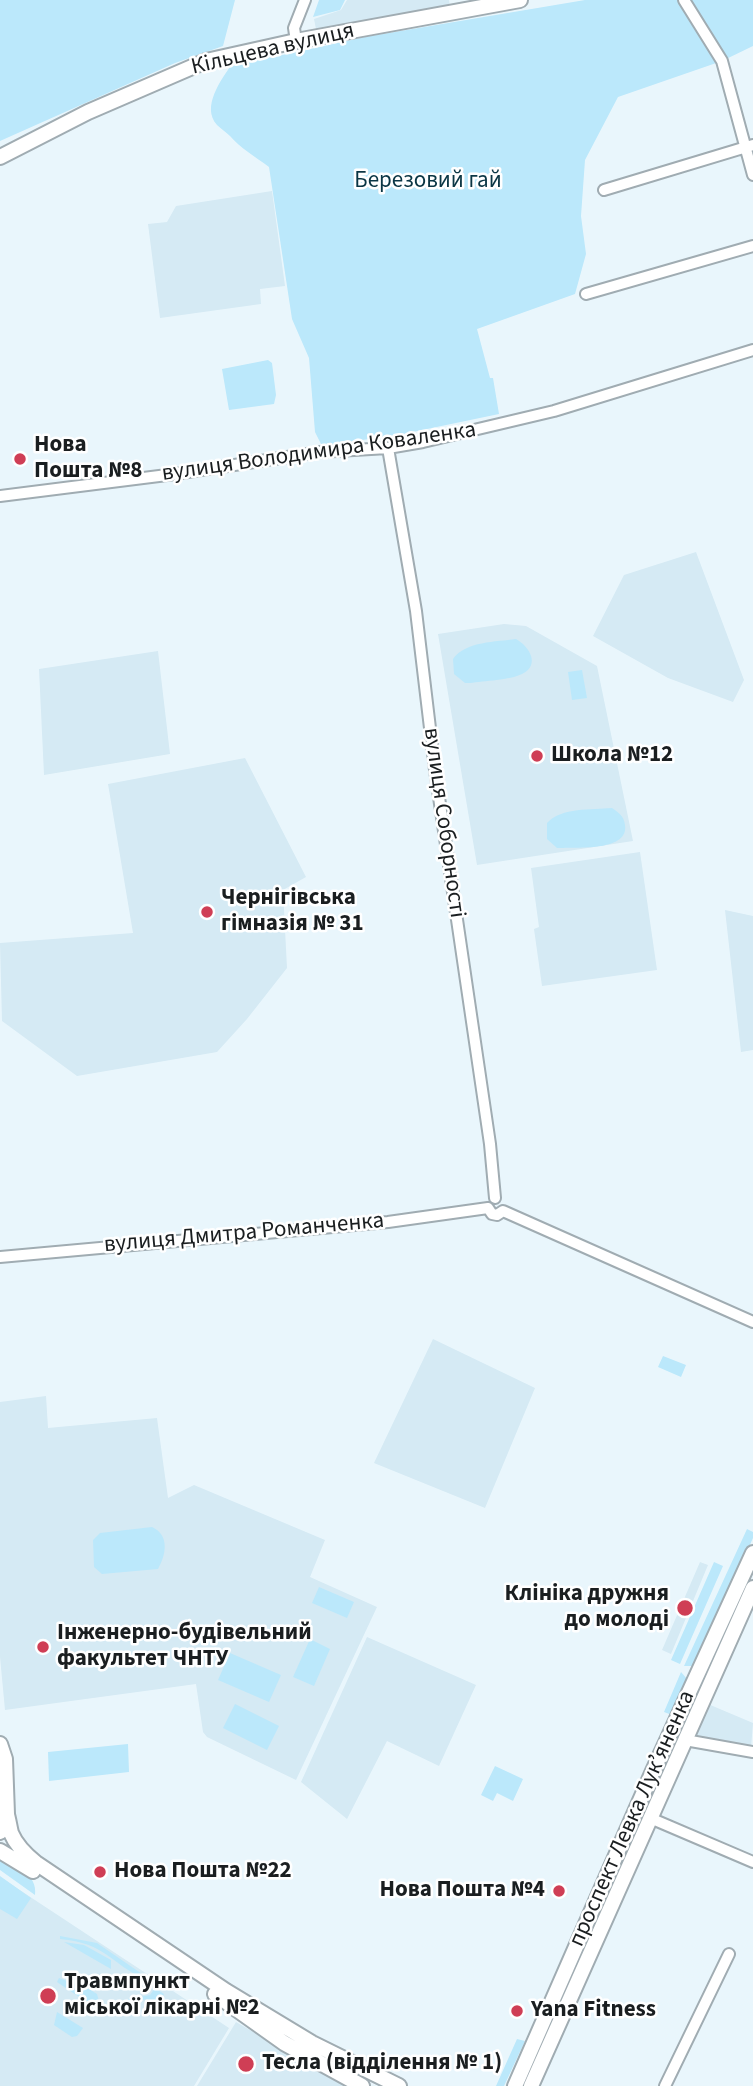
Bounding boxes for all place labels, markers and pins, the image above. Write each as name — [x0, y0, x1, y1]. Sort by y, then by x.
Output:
place label: Нова Пошта №8 — [34, 432, 142, 486]
marker: Нова Пошта №8 — [12, 451, 28, 467]
place label: Школа №12 — [551, 742, 673, 770]
marker: Школа №12 — [529, 748, 545, 764]
place label: Чернігівська гімназія № 31 — [221, 885, 364, 939]
marker: Чернігівська гімназія № 31 — [199, 904, 215, 920]
place label: Клініка дружня до молоді — [505, 1581, 669, 1635]
marker: Клініка дружня до молоді — [675, 1598, 695, 1618]
place label: Інженерно-будівельний факультет ЧНТУ — [57, 1620, 312, 1674]
marker: Інженерно-будівельний факультет ЧНТУ — [35, 1639, 51, 1655]
place label: Нова Пошта №22 — [114, 1858, 292, 1886]
marker: Нова Пошта №22 — [92, 1864, 108, 1880]
place label: Нова Пошта №4 — [379, 1877, 545, 1905]
marker: Нова Пошта №4 — [551, 1883, 567, 1899]
place label: Травмпункт міської лікарні №2 — [64, 1969, 260, 2023]
marker: Травмпункт міської лікарні №2 — [38, 1986, 58, 2006]
place label: Yana Fitness — [531, 1997, 656, 2025]
marker: Yana Fitness — [509, 2003, 525, 2019]
place label: Тесла (відділення № 1) — [262, 2050, 502, 2078]
marker: Тесла (відділення № 1) — [236, 2054, 256, 2074]

